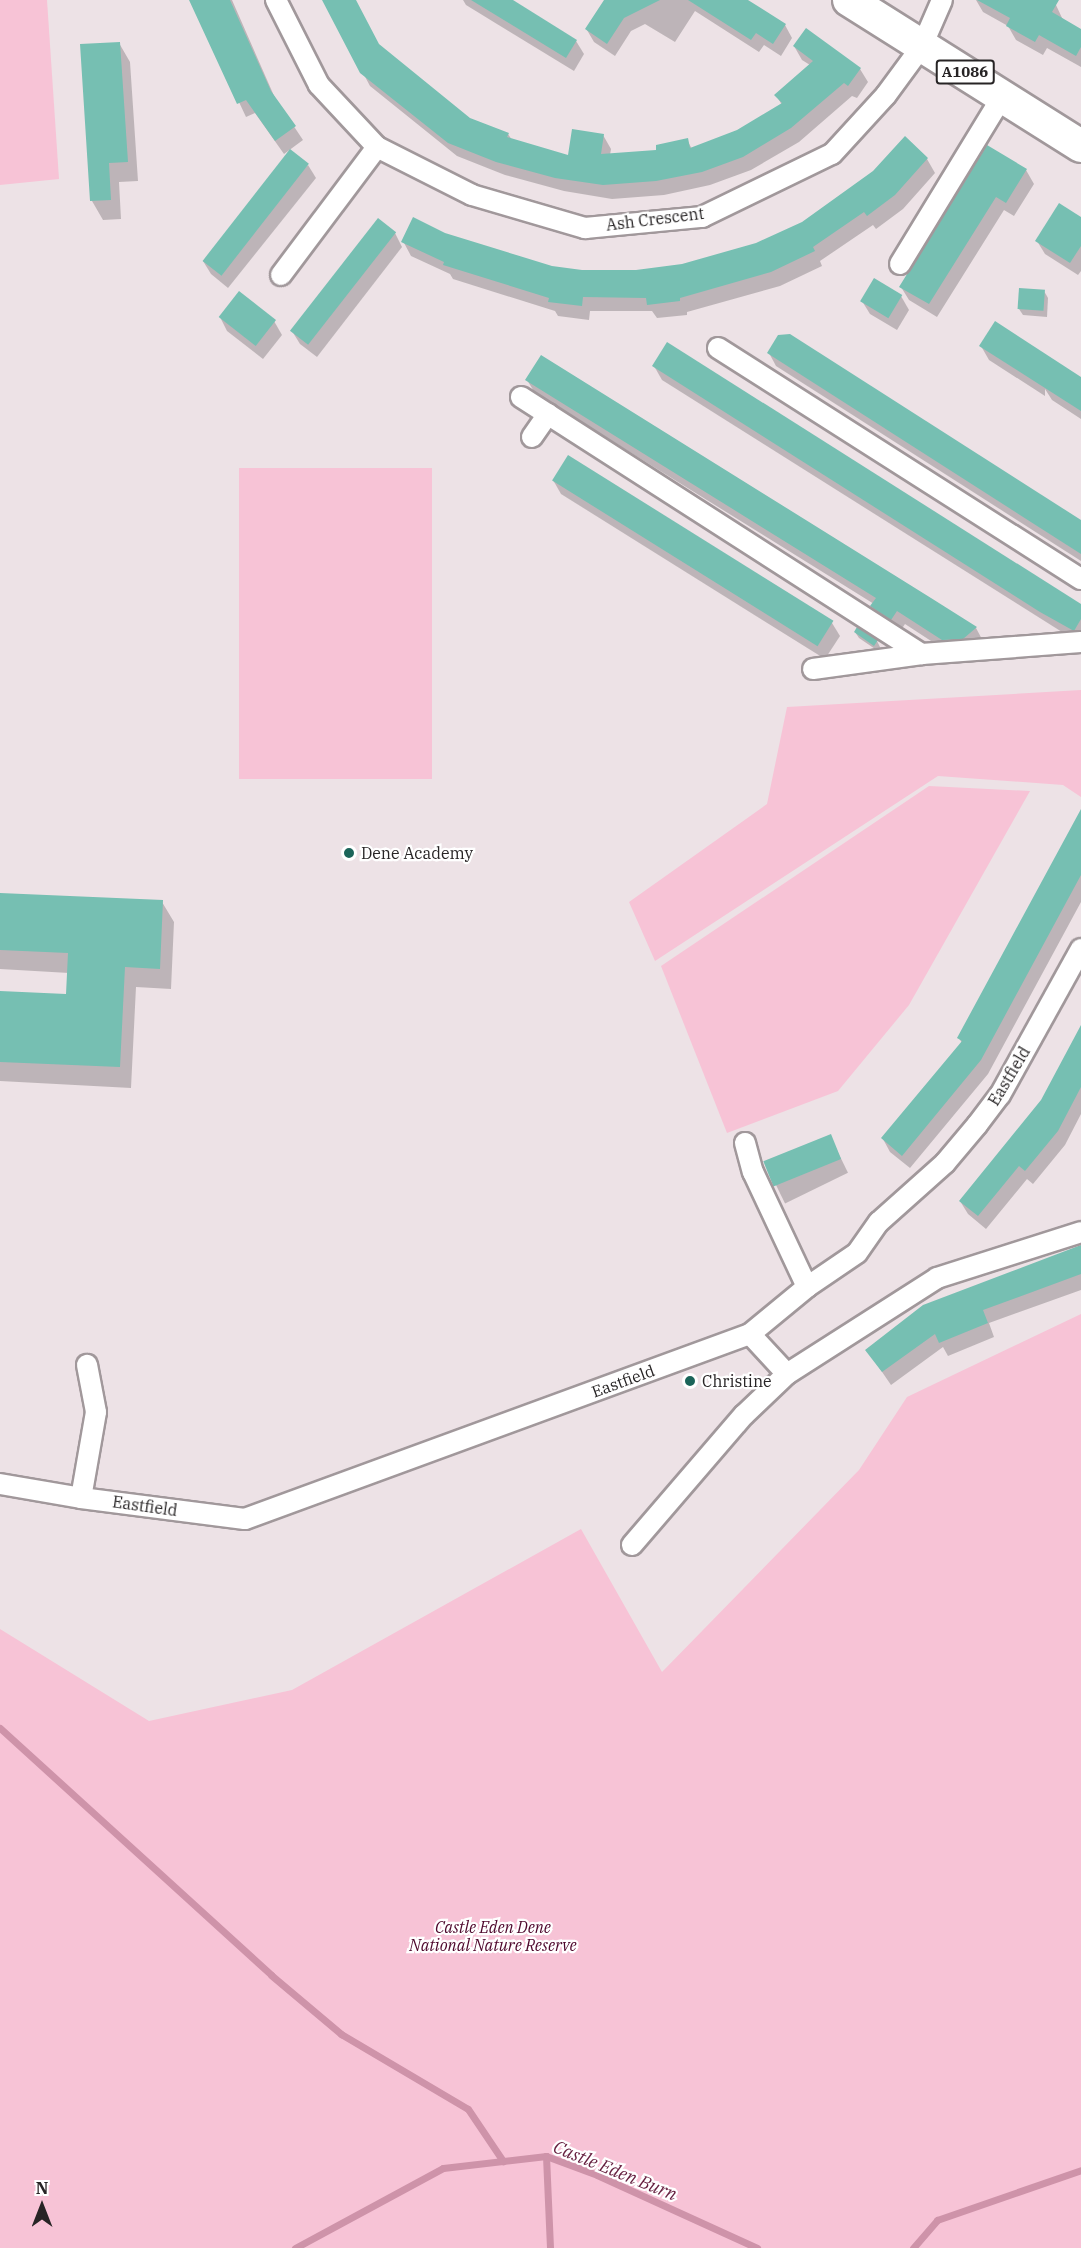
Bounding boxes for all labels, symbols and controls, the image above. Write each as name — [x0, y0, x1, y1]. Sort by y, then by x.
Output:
road number: A1086 — [935, 60, 995, 84]
street label: Ash Crescent — [605, 203, 705, 235]
place label: Dene Academy — [361, 843, 473, 863]
marker: Dene Academy — [342, 846, 356, 860]
street label: Eastfield — [984, 1043, 1034, 1109]
street label: Eastfield — [589, 1361, 657, 1401]
place label: Christine — [702, 1371, 772, 1391]
marker: Christine — [683, 1374, 697, 1388]
street label: Eastfield — [111, 1492, 179, 1520]
park label: Castle Eden Dene National Nature Reserve — [409, 1917, 577, 1955]
water label: Castle Eden Burn — [550, 2136, 680, 2206]
north arrow — [12, 2176, 72, 2236]
text: N — [36, 2178, 48, 2198]

